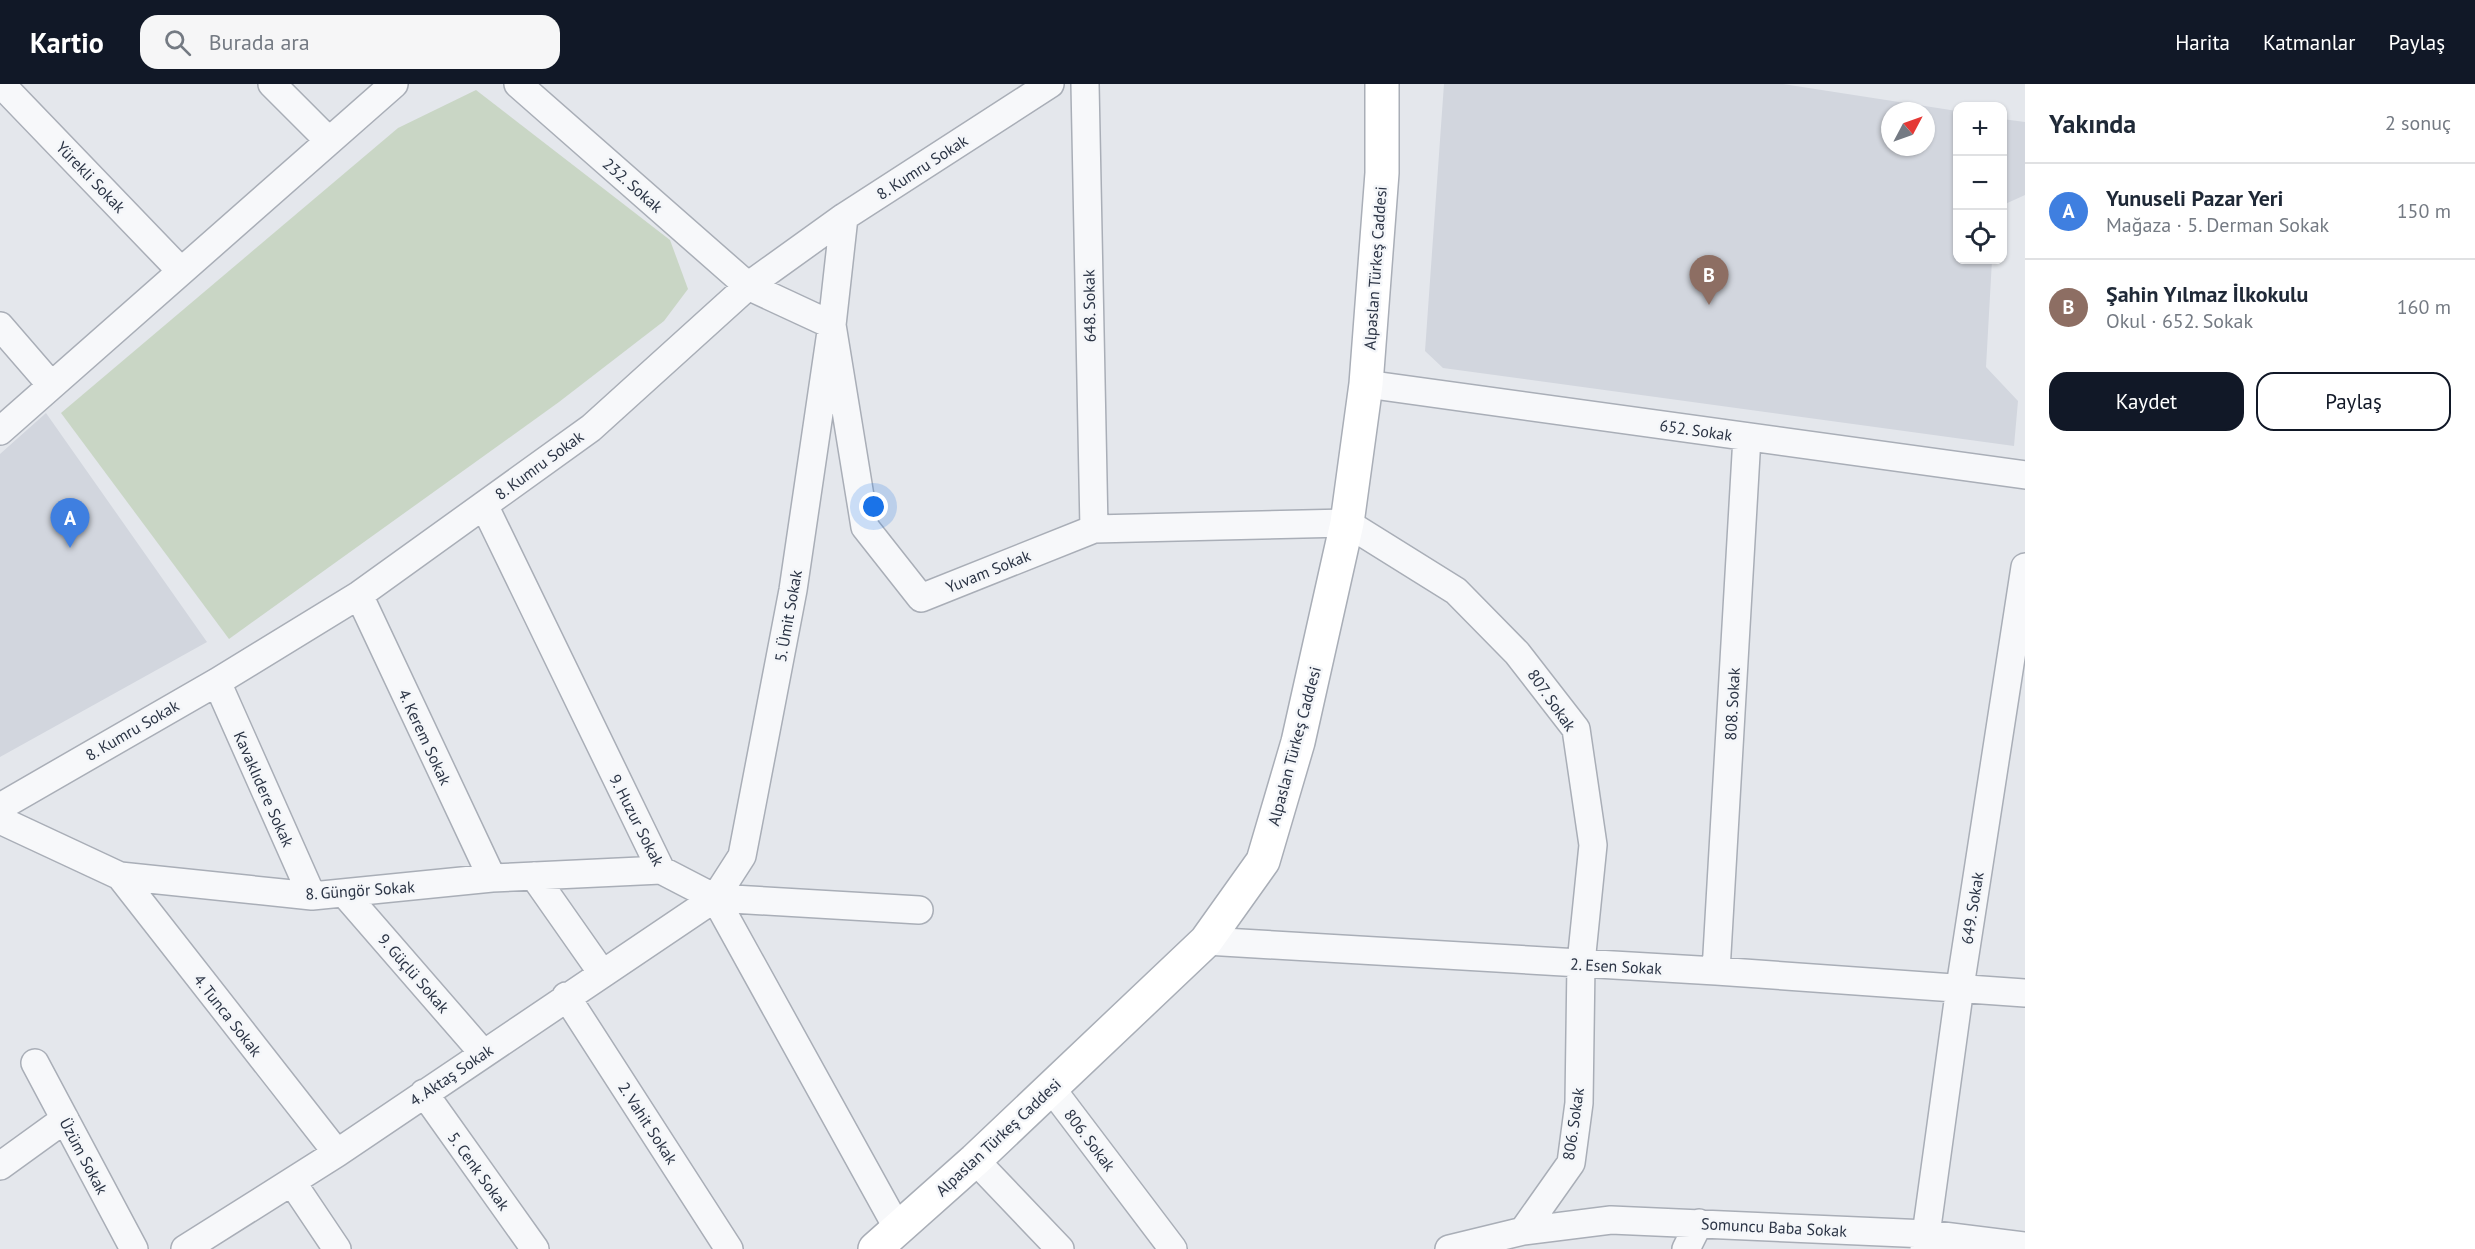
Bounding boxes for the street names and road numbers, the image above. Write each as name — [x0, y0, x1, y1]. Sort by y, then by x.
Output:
street label: 8. Kumru Sokak — [873, 130, 972, 204]
street label: Yürekli Sokak — [52, 137, 130, 217]
street label: 232. Sokak — [599, 154, 667, 217]
street label: Alpaslan Türkeş Caddesi — [1359, 186, 1391, 350]
street label: 648. Sokak — [1078, 269, 1100, 343]
street label: 652. Sokak — [1658, 415, 1734, 445]
street label: 8. Kumru Sokak — [491, 426, 588, 504]
street label: Yuvam Sokak — [943, 545, 1034, 597]
street label: 5. Ümit Sokak — [770, 568, 806, 663]
street label: Alpaslan Türkeş Caddesi — [1263, 664, 1325, 828]
street label: 807. Sokak — [1523, 665, 1581, 735]
street label: 808. Sokak — [1720, 667, 1744, 741]
street label: 4. Kerem Sokak — [394, 686, 456, 788]
street label: 8. Kumru Sokak — [82, 695, 183, 765]
street label: Kavaklıdere Sokak — [230, 728, 299, 850]
street label: 9. Huzur Sokak — [605, 771, 669, 870]
street label: 649. Sokak — [1956, 870, 1988, 946]
street label: 8. Güngör Sokak — [305, 876, 416, 904]
street label: 9. Güçlü Sokak — [374, 929, 454, 1017]
street label: 2. Esen Sokak — [1570, 954, 1663, 978]
street label: 4. Tunca Sokak — [190, 970, 267, 1060]
street label: 4. Aktaş Sokak — [405, 1040, 497, 1110]
street label: Alpaslan Türkeş Caddesi — [931, 1074, 1065, 1200]
street label: 2. Vahit Sokak — [614, 1078, 682, 1168]
street label: 806. Sokak — [1558, 1086, 1588, 1162]
street label: 806. Sokak — [1060, 1105, 1120, 1175]
street label: Üzüm Sokak — [55, 1114, 113, 1198]
street label: 5. Cenk Sokak — [444, 1128, 514, 1215]
street label: Somuncu Baba Sokak — [1701, 1213, 1848, 1241]

